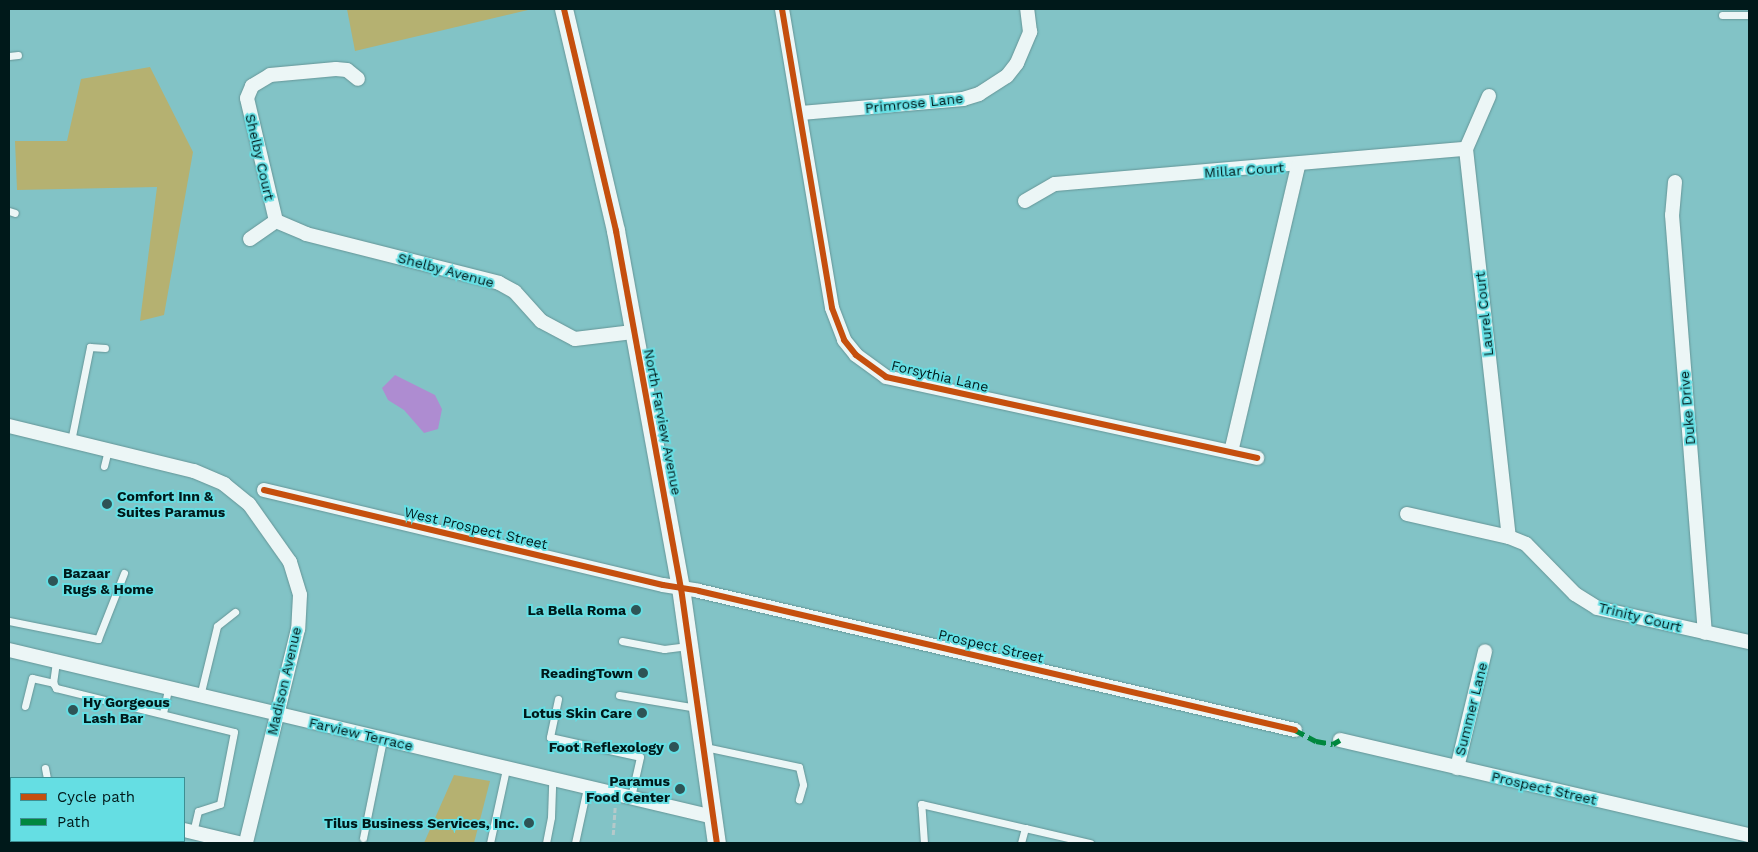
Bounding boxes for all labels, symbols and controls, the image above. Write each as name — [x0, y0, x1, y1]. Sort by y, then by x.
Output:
street label: Primrose Lane — [864, 89, 964, 117]
street label: Shelby Court — [242, 112, 278, 202]
street label: Millar Court — [1203, 159, 1285, 181]
street label: Shelby Avenue — [395, 249, 497, 291]
street label: Laurel Court — [1471, 271, 1497, 357]
street label: North Farview Avenue — [640, 347, 686, 497]
street label: Forsythia Lane — [890, 357, 990, 395]
street label: Duke Drive — [1675, 370, 1699, 446]
place label: Comfort Inn & Suites Paramus — [117, 488, 225, 520]
marker: Comfort Inn & Suites Paramus — [101, 498, 113, 510]
street label: West Prospect Street — [403, 503, 549, 553]
place label: Bazaar Rugs & Home — [63, 565, 154, 598]
marker: Bazaar Rugs & Home — [47, 575, 59, 587]
street label: Trinity Court — [1597, 599, 1683, 635]
place label: La Bella Roma — [527, 602, 626, 618]
marker: La Bella Roma — [630, 604, 642, 616]
street label: Madison Avenue — [263, 625, 305, 737]
street label: Prospect Street — [937, 626, 1045, 666]
street label: Summer Lane — [1451, 660, 1491, 758]
place label: ReadingTown — [541, 665, 633, 681]
marker: ReadingTown — [637, 667, 649, 679]
place label: Hy Gorgeous Lash Bar — [83, 694, 170, 726]
marker: Hy Gorgeous Lash Bar — [67, 704, 79, 716]
place label: Lotus Skin Care — [523, 705, 632, 721]
marker: Lotus Skin Care — [636, 707, 648, 719]
street label: Farview Terrace — [307, 714, 415, 754]
place label: Foot Reflexology — [549, 739, 664, 755]
marker: Foot Reflexology — [668, 741, 680, 753]
street label: Prospect Street — [1490, 768, 1598, 808]
place label: Paramus Food Center — [586, 773, 670, 806]
legend — [10, 777, 185, 842]
marker: Paramus Food Center — [674, 783, 686, 795]
text: Cycle path — [57, 788, 135, 806]
text: Path — [57, 813, 90, 831]
place label: Tilus Business Services, Inc. — [324, 815, 519, 831]
marker: Tilus Business Services, Inc. — [523, 817, 535, 829]

